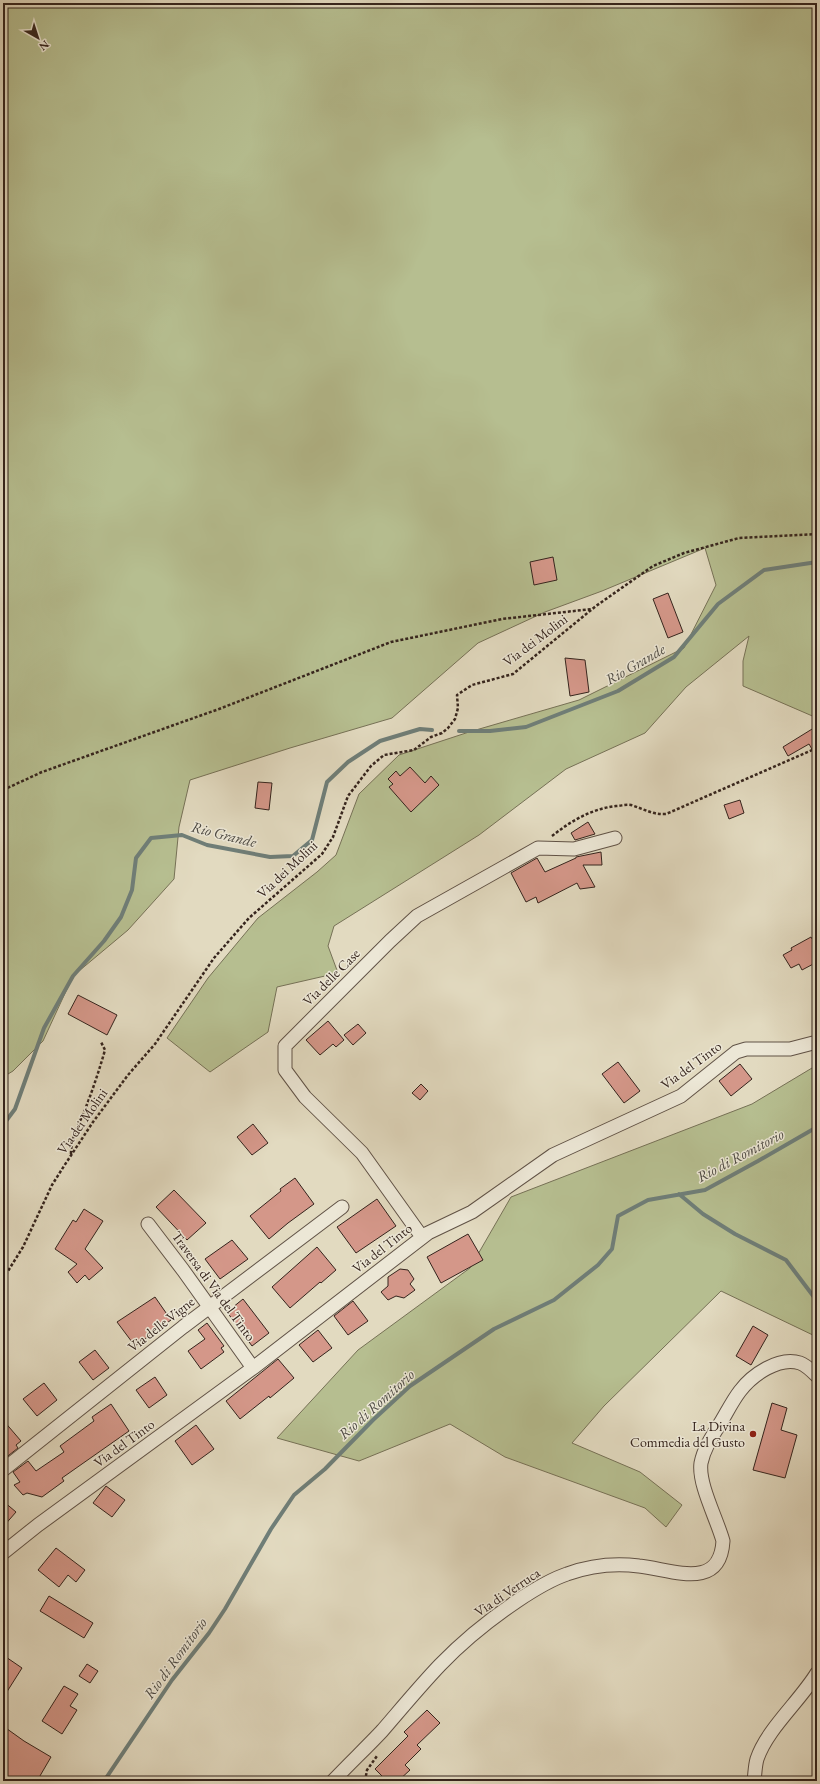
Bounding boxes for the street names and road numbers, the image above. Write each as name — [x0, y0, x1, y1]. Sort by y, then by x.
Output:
street label: Via dei Molini — [499, 609, 571, 670]
street label: Via dei Molini — [253, 836, 321, 902]
street label: Via delle Case — [298, 944, 364, 1010]
street label: Via del Tinto — [657, 1037, 725, 1093]
street label: Via dei Molini — [53, 1084, 112, 1157]
street label: Via del Tinto — [348, 1219, 416, 1277]
street label: Traversa di Via del Tinto — [168, 1228, 260, 1344]
street label: Via delle Vigne — [124, 1292, 198, 1356]
street label: Via del Tinto — [90, 1415, 158, 1471]
street label: Via di Verruca — [471, 1563, 544, 1621]

